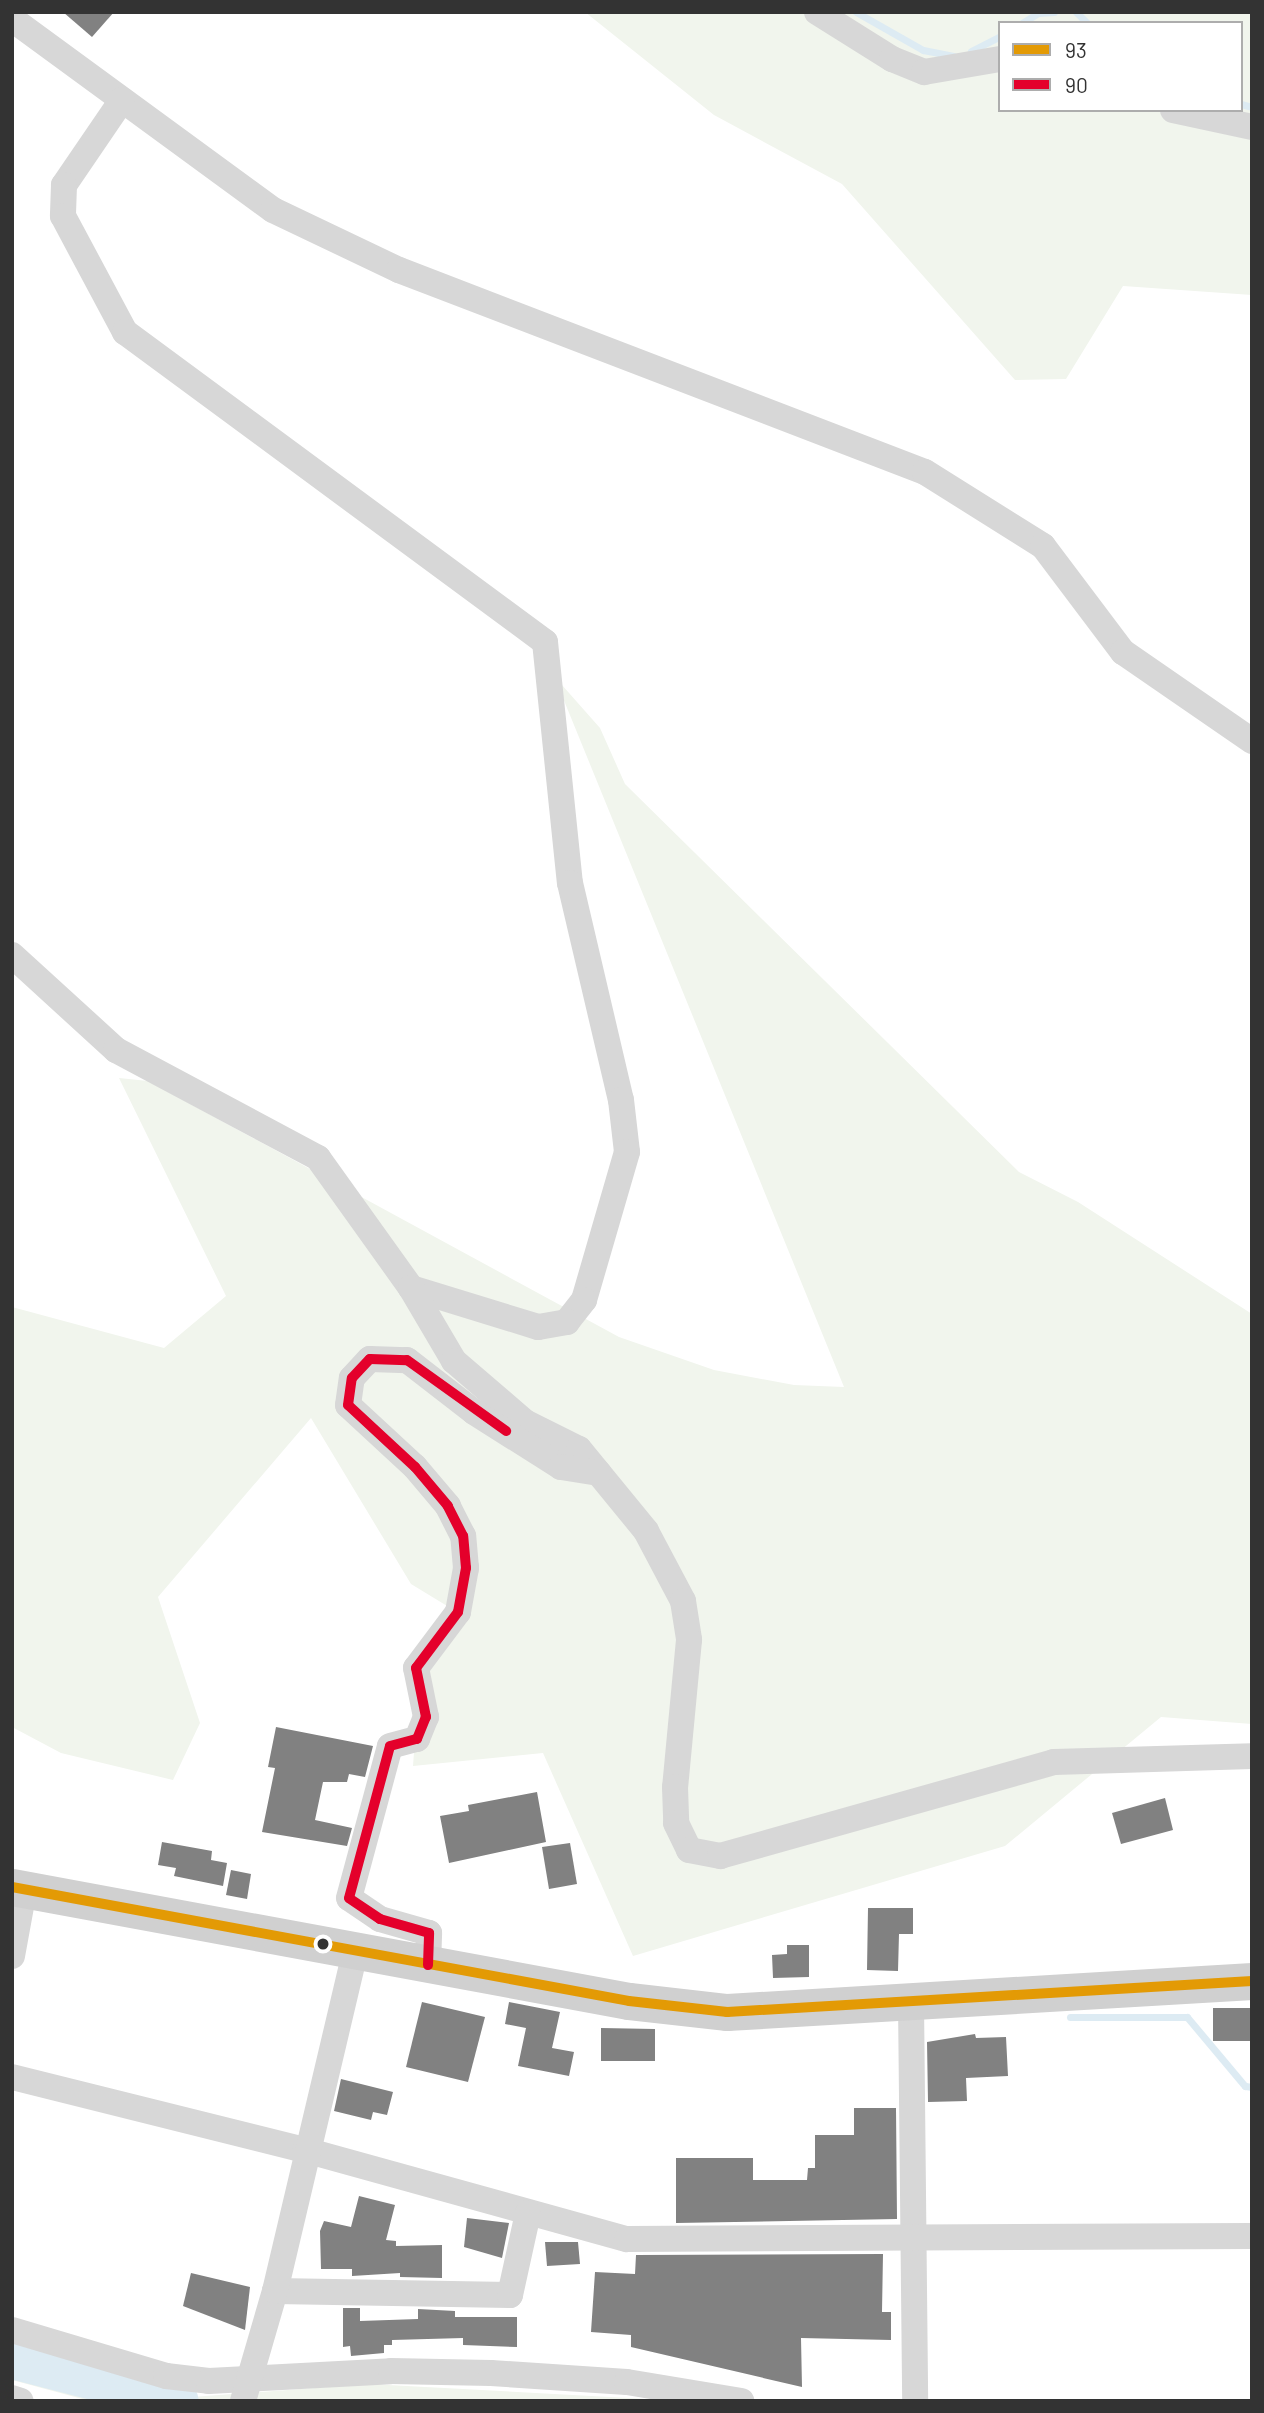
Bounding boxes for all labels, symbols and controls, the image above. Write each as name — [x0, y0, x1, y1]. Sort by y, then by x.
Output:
legend — [998, 21, 1243, 112]
text: 93 — [1065, 37, 1087, 62]
text: 90 — [1065, 72, 1088, 97]
unlabelled marker — [316, 1937, 330, 1951]

